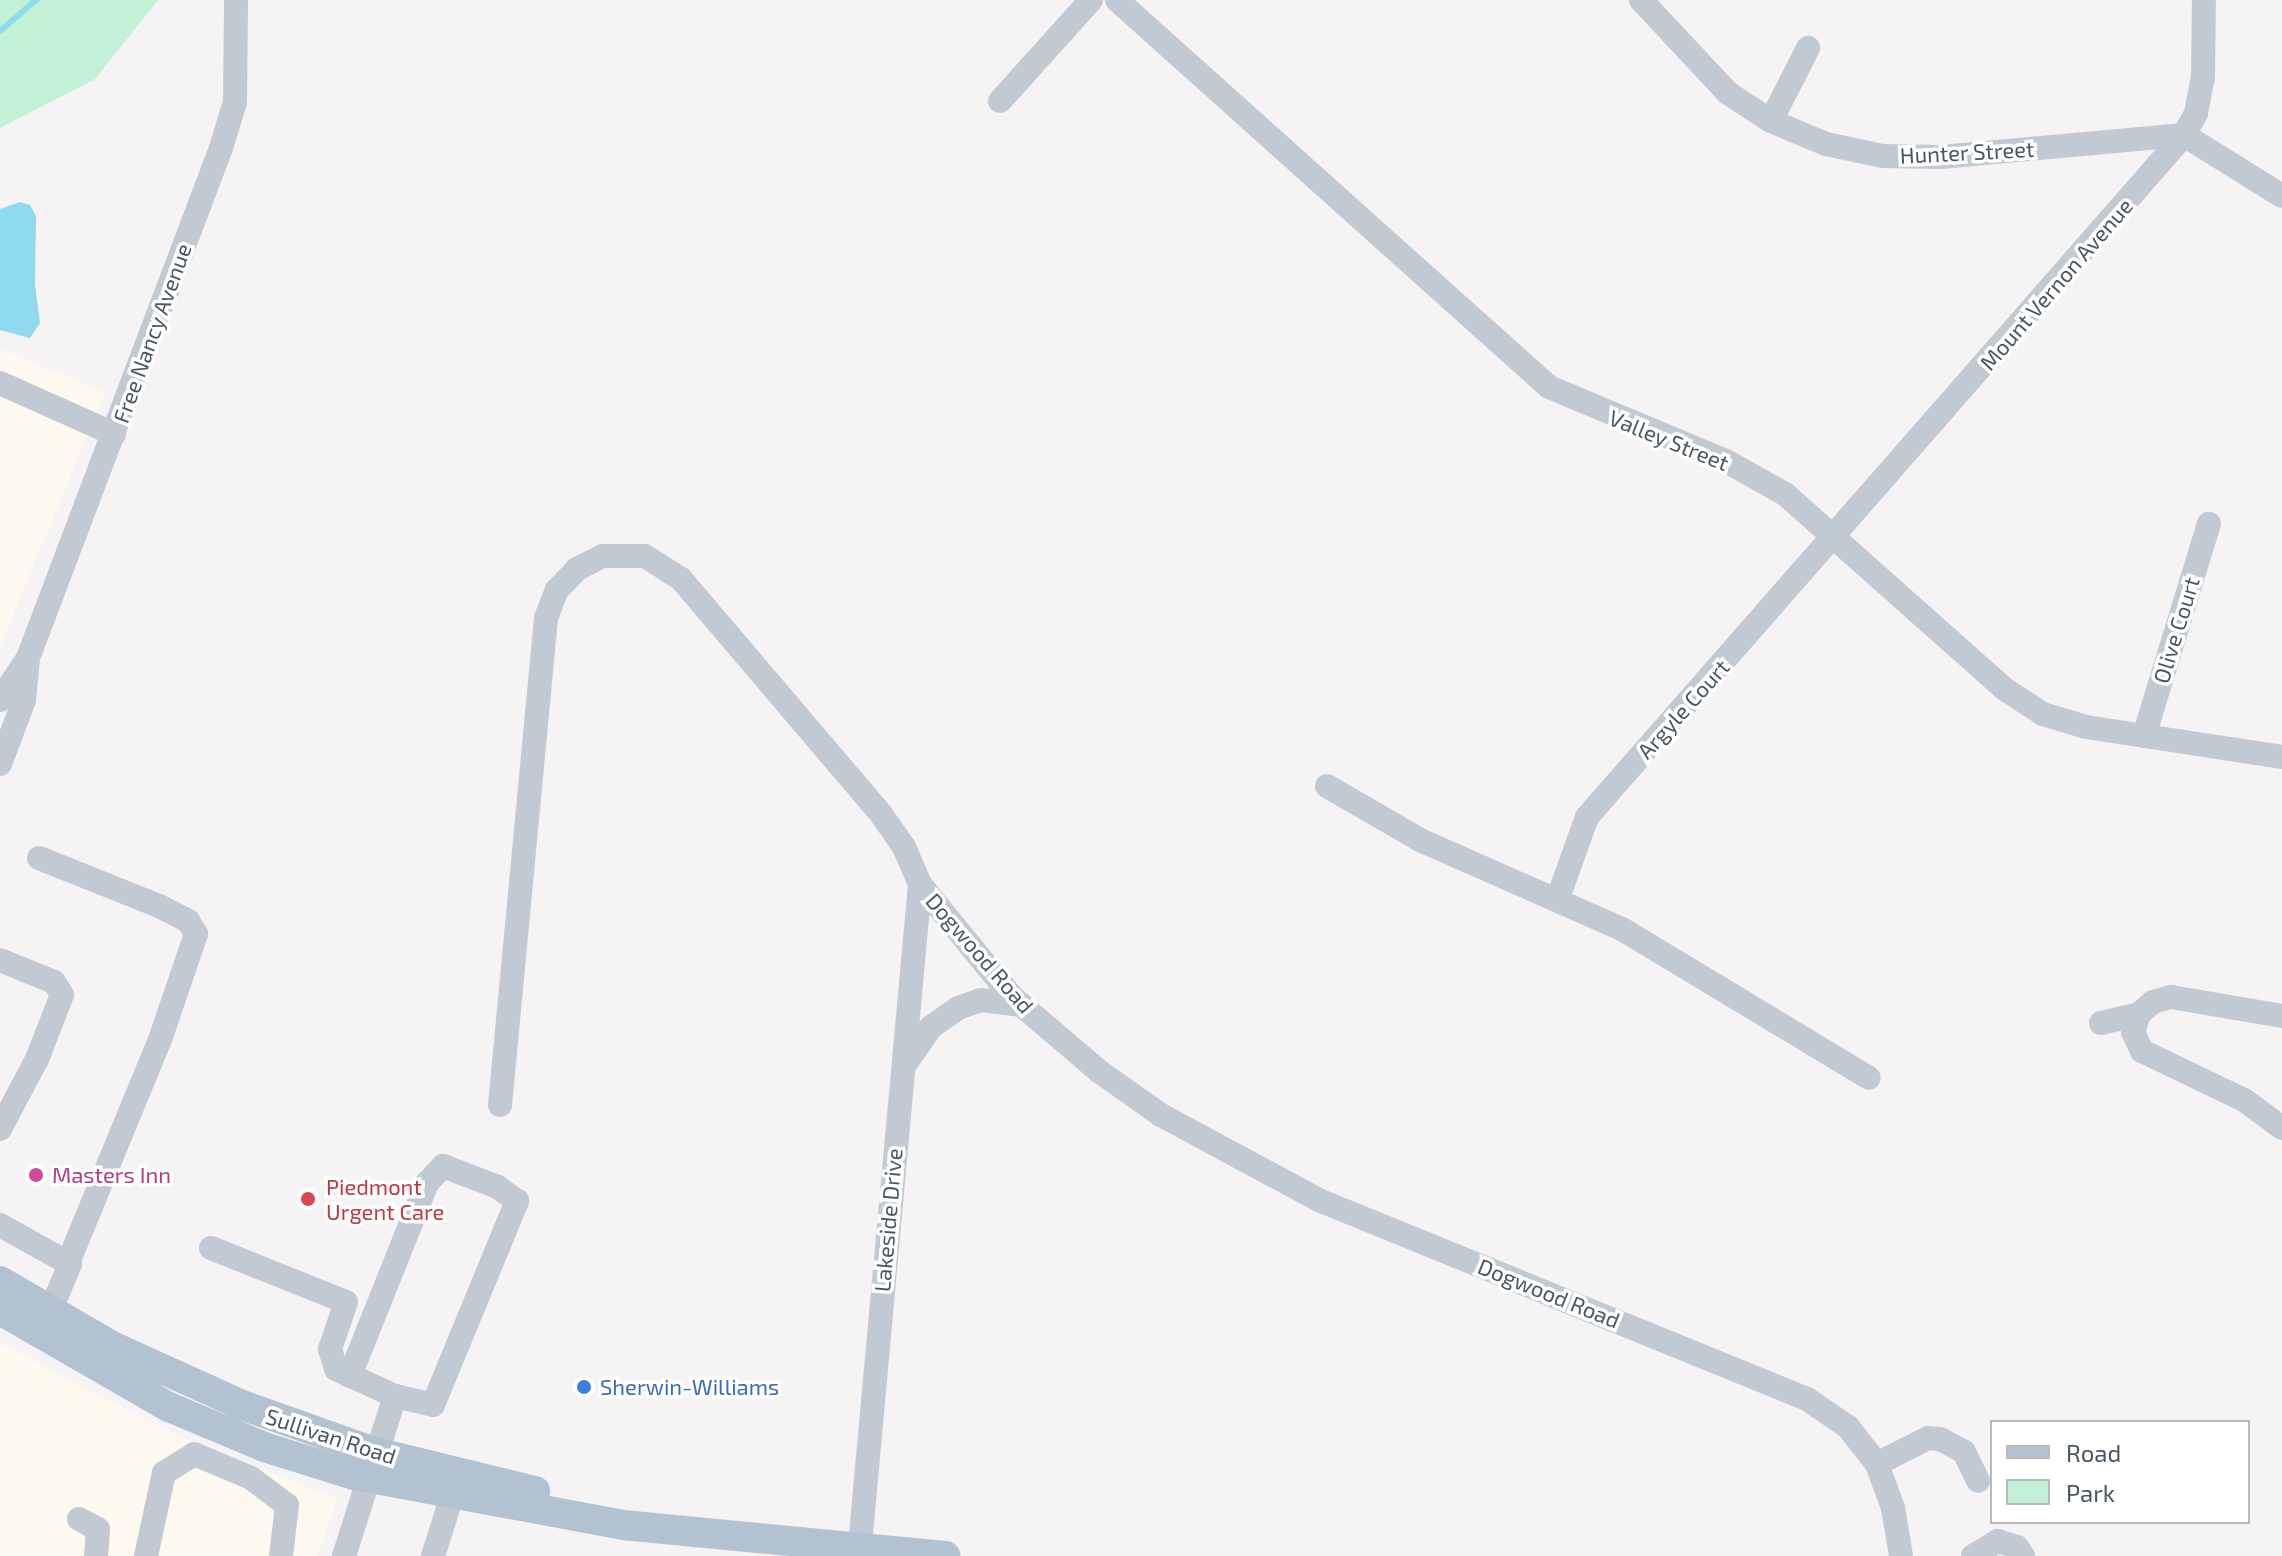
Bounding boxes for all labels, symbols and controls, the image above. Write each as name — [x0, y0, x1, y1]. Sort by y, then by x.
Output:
street label: Hunter Street — [1899, 135, 2035, 169]
street label: Mount Vernon Avenue — [1974, 192, 2138, 376]
street label: Free Nancy Avenue — [107, 239, 197, 427]
street label: Valley Street — [1605, 404, 1733, 476]
street label: Olive Court — [2147, 574, 2205, 686]
street label: Argyle Court — [1632, 654, 1734, 764]
street label: Dogwood Road — [921, 888, 1039, 1018]
street label: Lakeside Drive — [869, 1147, 907, 1293]
place label: Masters Inn — [52, 1162, 171, 1188]
marker: Masters Inn — [27, 1166, 45, 1184]
place label: Piedmont Urgent Care — [326, 1173, 444, 1224]
marker: Piedmont Urgent Care — [297, 1188, 319, 1210]
street label: Dogwood Road — [1474, 1253, 1624, 1333]
place label: Sherwin-Williams — [600, 1374, 779, 1400]
marker: Sherwin-Williams — [575, 1378, 593, 1396]
street label: Sullivan Road — [263, 1403, 399, 1469]
legend — [1990, 1420, 2250, 1524]
text: Road — [2066, 1438, 2121, 1467]
text: Park — [2066, 1478, 2115, 1507]

